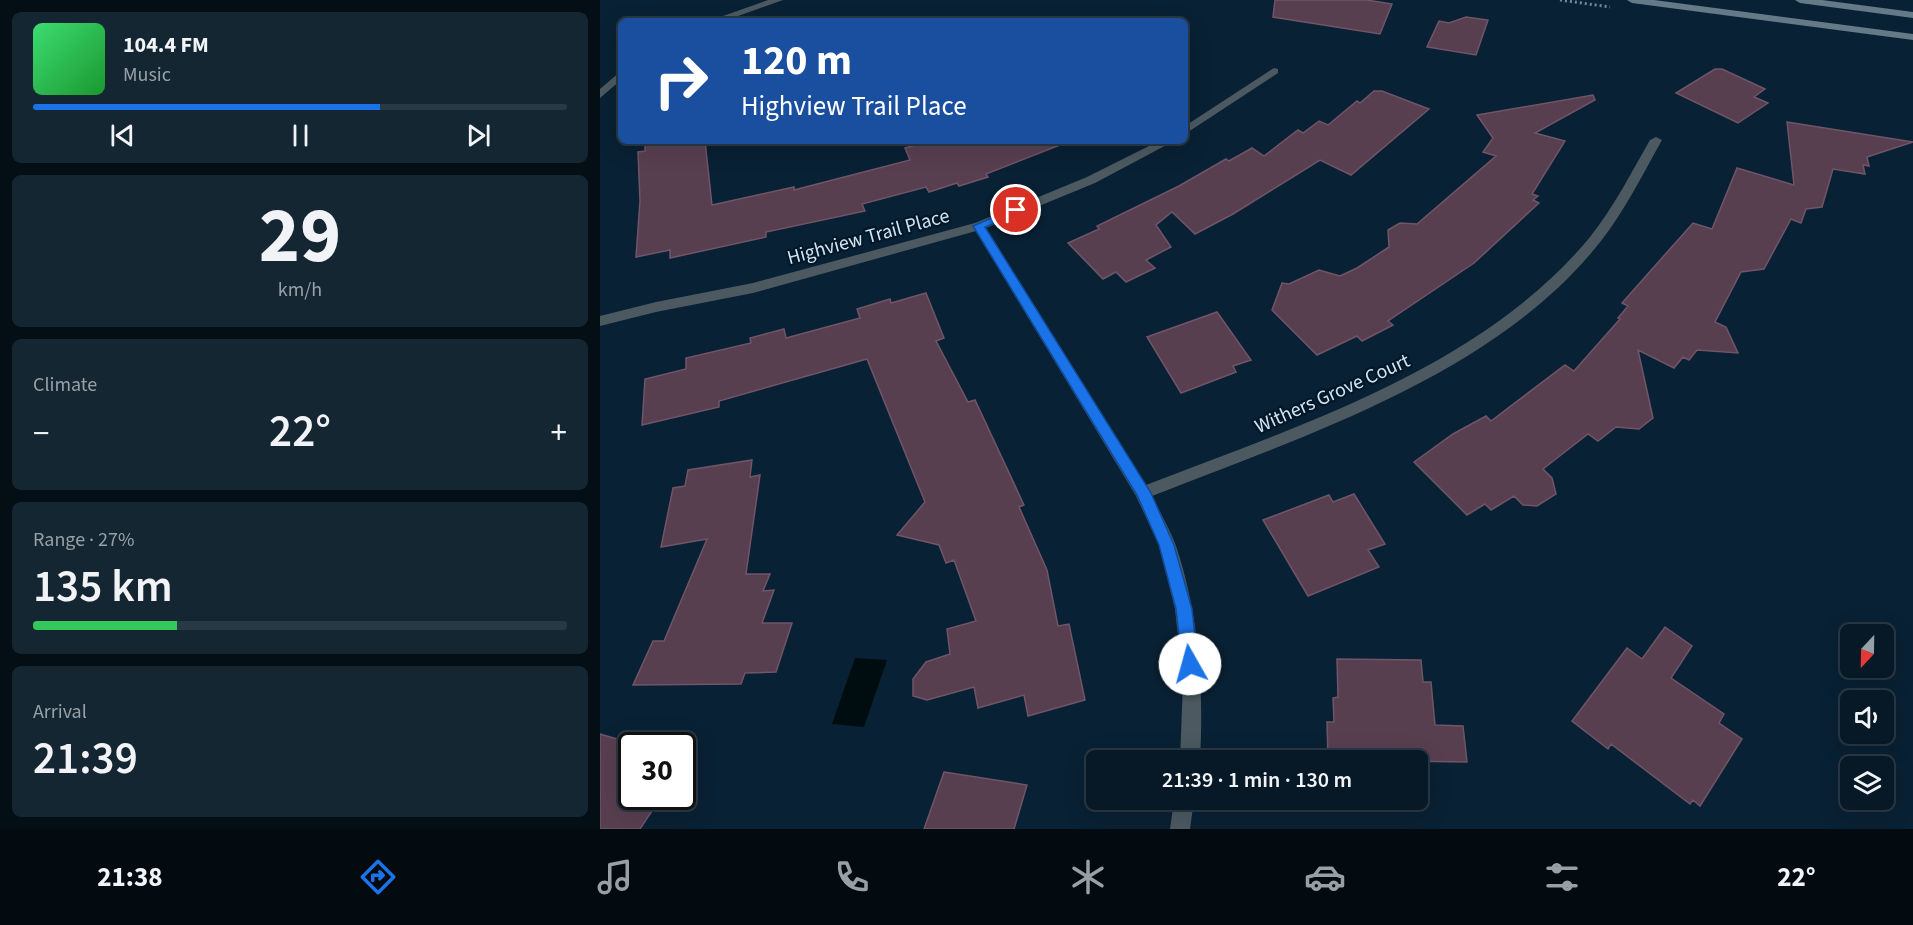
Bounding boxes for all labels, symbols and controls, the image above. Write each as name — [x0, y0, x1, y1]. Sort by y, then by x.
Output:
text: 104.4 FM — [123, 29, 209, 61]
text: 120 m — [741, 31, 852, 91]
icon: right — [642, 42, 720, 120]
text: Music — [123, 61, 171, 89]
text: Highview Trail Place — [741, 87, 967, 126]
icon: previous — [106, 119, 139, 152]
icon: pause — [284, 119, 317, 152]
icon: next — [462, 119, 495, 152]
text: 29 — [259, 181, 341, 292]
pin — [990, 184, 1041, 235]
icon: arrive — [999, 193, 1032, 226]
street label: Highview Trail Place — [784, 202, 953, 272]
text: km/h — [278, 276, 322, 304]
street label: Withers Grove Court — [1250, 347, 1415, 441]
text: Climate — [33, 371, 97, 399]
text: 22° — [269, 400, 331, 464]
text: − — [33, 410, 49, 457]
text: + — [551, 410, 567, 457]
text: Range · 27% — [33, 526, 134, 554]
text: 135 km — [33, 555, 173, 619]
north arrow — [1840, 624, 1894, 678]
map controls — [1840, 624, 1894, 810]
position arrow — [1158, 632, 1222, 696]
button: sound — [1840, 690, 1894, 744]
text: Arrival — [33, 698, 87, 726]
text: 21:39 — [33, 727, 138, 791]
speed limit sign: 30 — [618, 732, 696, 810]
button: layers — [1840, 756, 1894, 810]
text: 21:39 · 1 min · 130 m — [1162, 764, 1352, 796]
icon: directions — [357, 856, 399, 898]
icon: music — [594, 856, 636, 898]
icon: phone — [831, 856, 873, 898]
icon: climate — [1067, 856, 1109, 898]
icon: car — [1304, 856, 1346, 898]
icon: filters — [1541, 856, 1583, 898]
text: 21:38 — [97, 858, 162, 897]
text: 22° — [1777, 858, 1816, 897]

